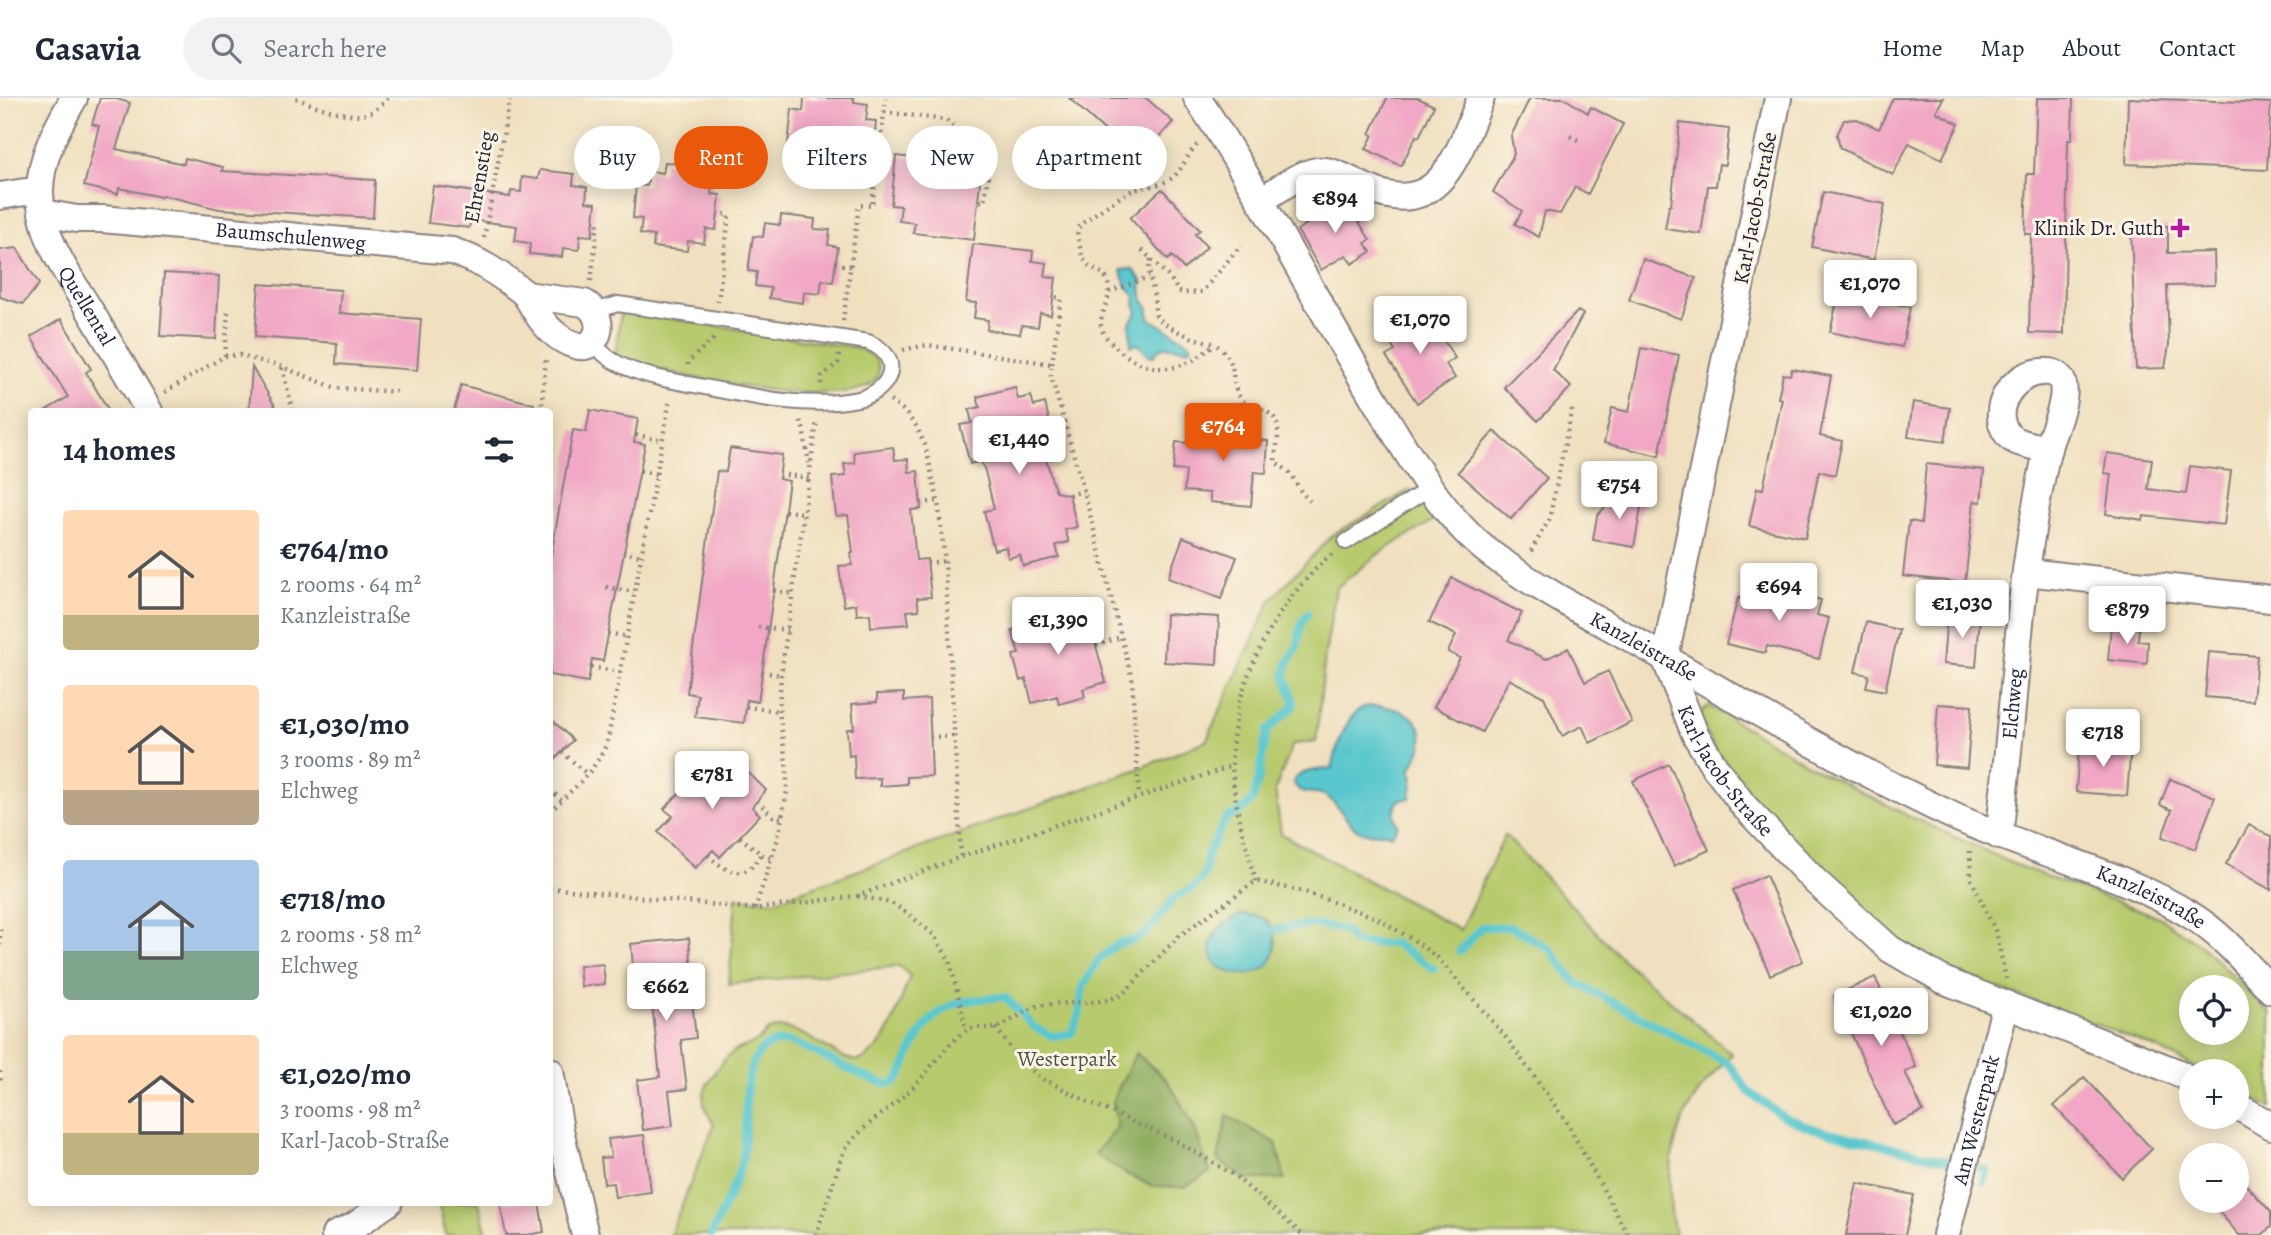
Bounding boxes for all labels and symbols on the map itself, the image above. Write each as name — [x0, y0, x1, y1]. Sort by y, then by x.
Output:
street label: Ehrenstieg — [457, 128, 501, 225]
street label: Karl-Jacob-Straße — [1727, 129, 1783, 287]
pin: €894 — [1294, 176, 1376, 235]
place label: Klinik Dr. Guth — [2033, 214, 2164, 242]
street label: Baumschulenweg — [214, 215, 368, 257]
marker: Klinik Dr. Guth — [2170, 218, 2190, 238]
pin: €1,070 — [1813, 260, 1927, 320]
street label: Quellental — [52, 261, 122, 351]
pin: €1,070 — [1363, 296, 1477, 356]
pin: €764 — [1182, 404, 1264, 463]
pin: €1,440 — [962, 416, 1076, 476]
pin: €754 — [1578, 462, 1660, 521]
pin: €694 — [1738, 564, 1820, 623]
pin: €1,030 — [1905, 580, 2019, 640]
pin: €879 — [2086, 587, 2168, 646]
pin: €1,390 — [1001, 598, 1115, 657]
street label: Kanzleistraße — [1585, 605, 1702, 688]
street label: Elchweg — [1995, 666, 2030, 741]
street label: Karl-Jacob-Straße — [1671, 701, 1780, 843]
pin: €718 — [2062, 710, 2144, 769]
pin: €781 — [671, 752, 753, 811]
street label: Kanzleistraße — [2092, 858, 2212, 935]
pin: €662 — [625, 964, 707, 1023]
pin: €1,020 — [1824, 988, 1938, 1048]
park label: Westerpark — [1016, 1045, 1117, 1073]
street label: Am Westerpark — [1945, 1051, 2006, 1189]

